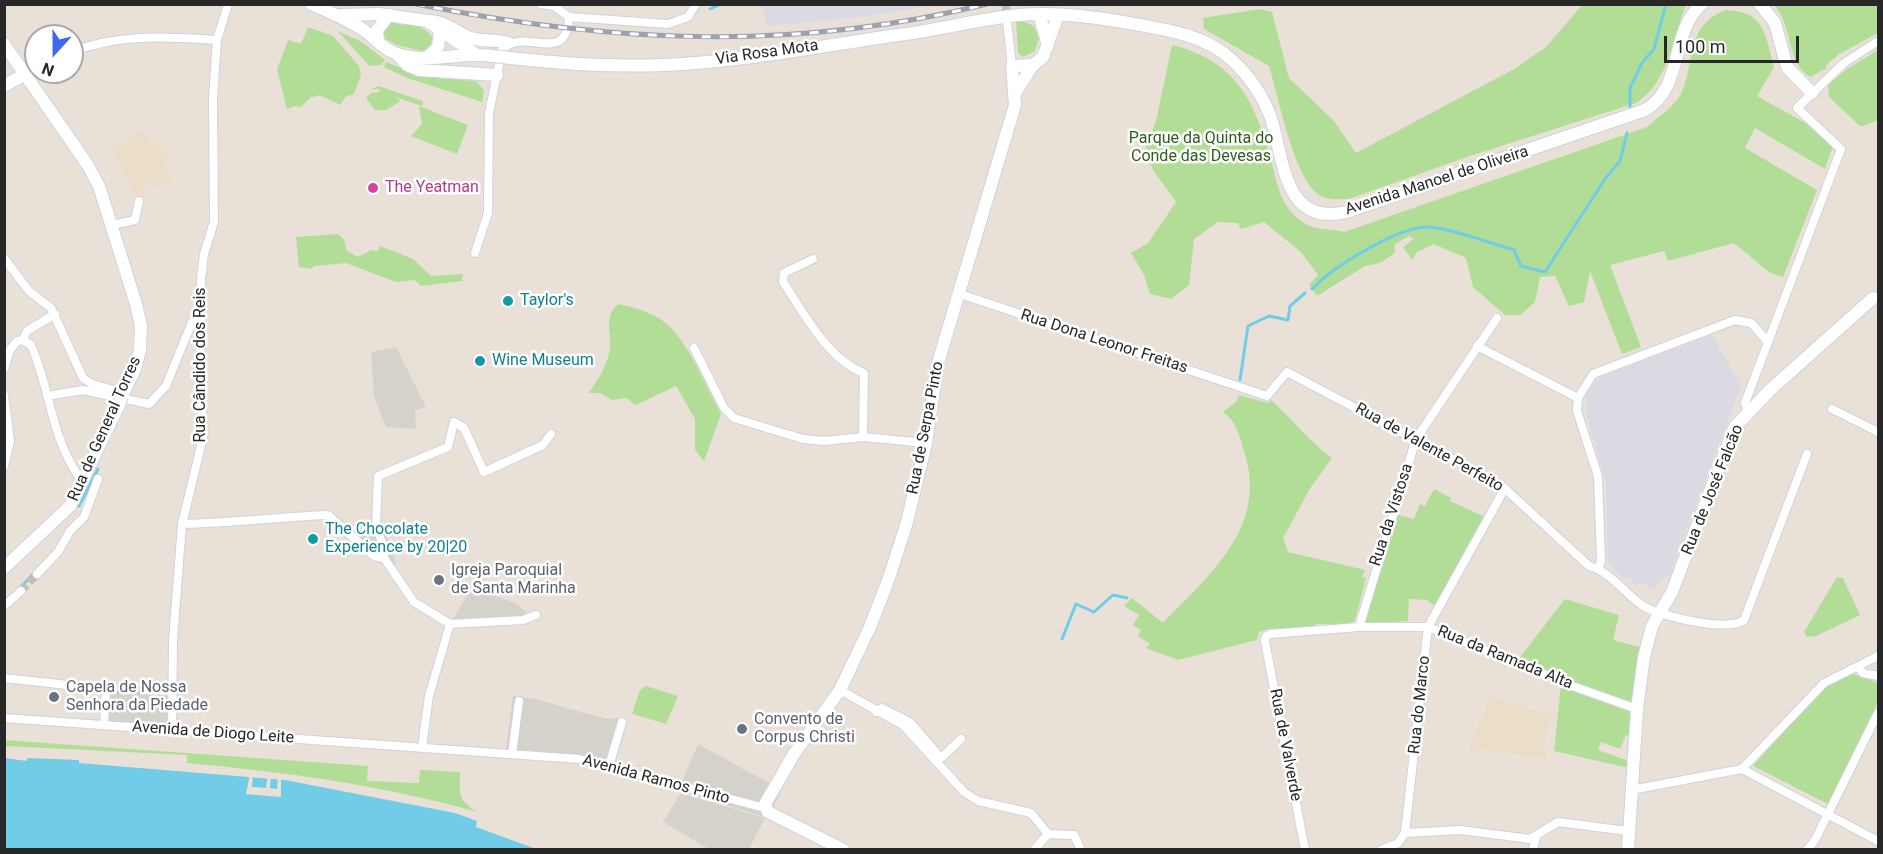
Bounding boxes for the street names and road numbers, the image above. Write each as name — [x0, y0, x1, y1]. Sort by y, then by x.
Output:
street label: Via Rosa Mota — [714, 36, 820, 70]
street label: Avenida Manoel de Oliveira — [1343, 142, 1531, 220]
street label: Rua Cândido dos Reis — [191, 287, 211, 443]
street label: Rua Dona Leonor Freitas — [1018, 306, 1190, 378]
street label: Rua de General Torres — [64, 354, 146, 504]
street label: Rua de Serpa Pinto — [904, 360, 948, 496]
street label: Rua de Valente Perfeito — [1352, 399, 1506, 497]
street label: Rua de José Falcão — [1678, 422, 1748, 558]
street label: Rua da Vistosa — [1366, 461, 1418, 569]
street label: Rua da Ramada Alta — [1435, 622, 1575, 694]
street label: Rua do Marco — [1405, 655, 1435, 755]
street label: Rua de Valverde — [1265, 687, 1305, 803]
street label: Avenida de Diogo Leite — [131, 718, 295, 748]
street label: Avenida Ramos Pinto — [580, 751, 732, 809]

